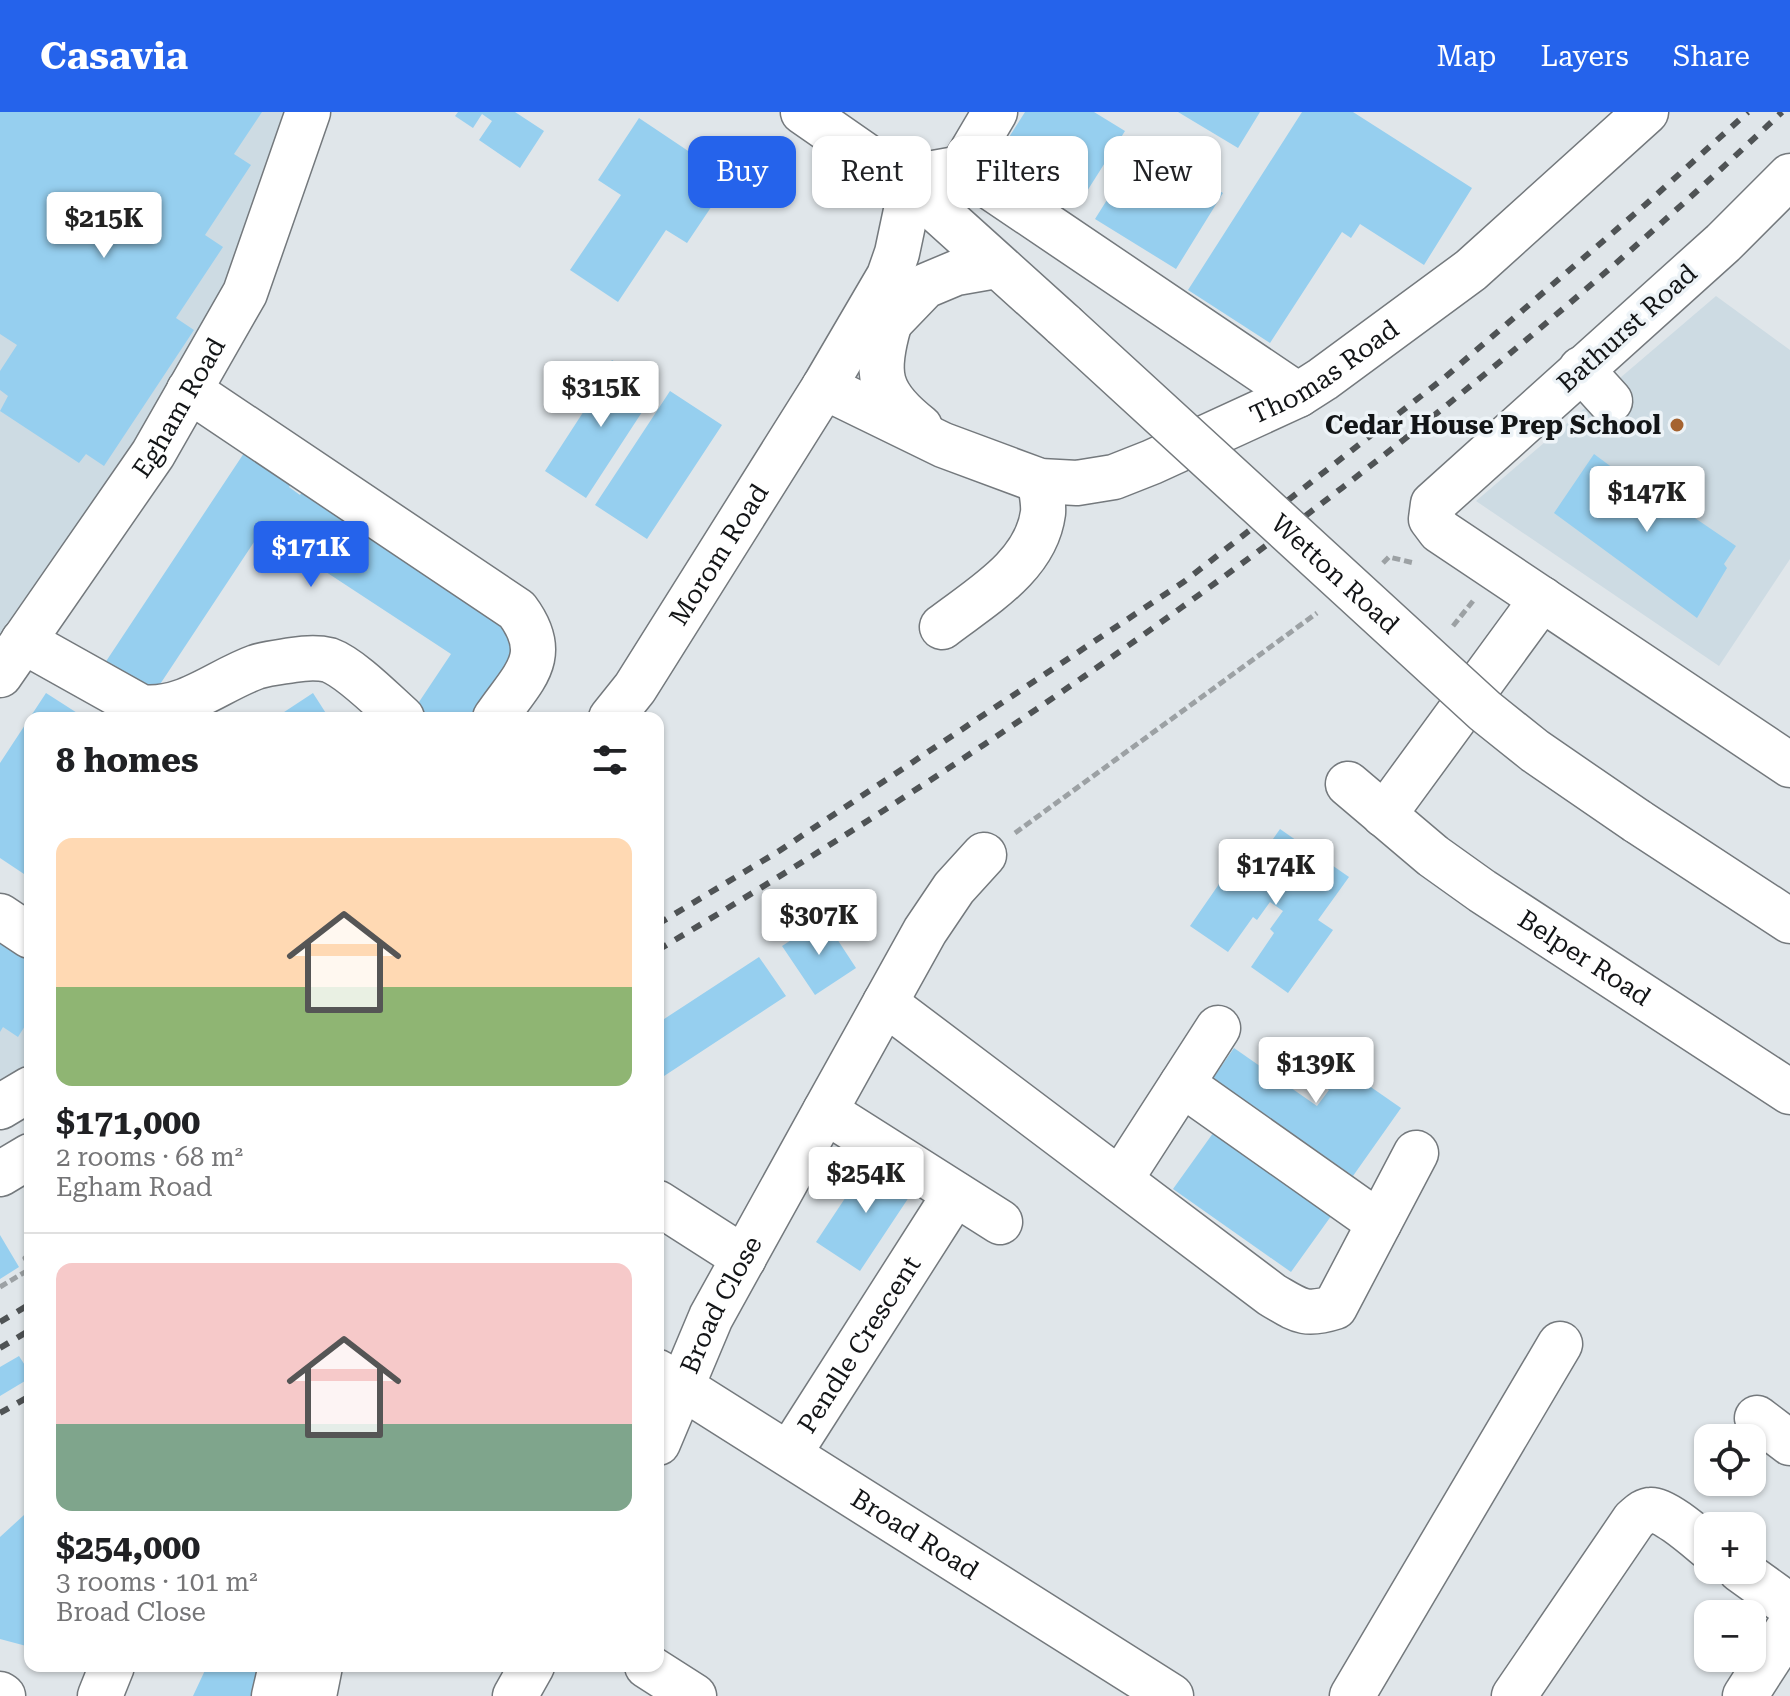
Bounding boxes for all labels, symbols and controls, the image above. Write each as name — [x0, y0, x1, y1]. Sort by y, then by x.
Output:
text: Casavia — [40, 34, 188, 78]
text: Map — [1437, 40, 1496, 73]
text: Layers — [1540, 40, 1629, 73]
text: Share — [1673, 40, 1750, 73]
chip: Buy — [688, 136, 796, 208]
chip: Rent — [812, 136, 931, 208]
chip: Filters — [947, 136, 1088, 208]
chip: New — [1104, 136, 1221, 208]
pin: $215K — [48, 192, 160, 260]
text: $215K — [65, 203, 143, 233]
street label: Bathurst Road — [1551, 257, 1703, 398]
street label: Thomas Road — [1245, 313, 1405, 430]
street label: Egham Road — [126, 332, 231, 483]
pin: $315K — [545, 361, 657, 429]
text: $315K — [562, 372, 640, 402]
place label: Cedar House Prep School — [1325, 410, 1661, 440]
marker: Cedar House Prep School — [1668, 416, 1686, 434]
pin: $147K — [1591, 466, 1703, 534]
text: $147K — [1608, 477, 1686, 507]
street label: Morom Road — [663, 478, 775, 631]
street label: Wetton Road — [1265, 508, 1405, 640]
pin: $171K — [255, 521, 367, 589]
text: $171K — [272, 532, 350, 562]
icon: filters — [588, 738, 632, 782]
text: 8 homes — [56, 740, 199, 780]
pin: $174K — [1220, 839, 1332, 907]
text: $174K — [1237, 850, 1315, 880]
pin: $307K — [763, 889, 875, 957]
icon: home — [272, 890, 416, 1034]
text: $307K — [780, 900, 858, 930]
street label: Belper Road — [1513, 904, 1657, 1012]
pin: $139K — [1260, 1037, 1372, 1105]
text: $139K — [1277, 1048, 1355, 1078]
text: $171,000 — [56, 1102, 200, 1142]
text: 2 rooms · 68 m² — [56, 1142, 243, 1172]
pin: $254K — [810, 1147, 922, 1215]
text: $254K — [827, 1158, 905, 1188]
text: Egham Road — [56, 1172, 213, 1202]
street label: Broad Close — [674, 1231, 768, 1378]
street label: Pendle Crescent — [791, 1250, 927, 1438]
icon: home — [272, 1315, 416, 1459]
map controls — [1694, 1424, 1766, 1672]
button: locate — [1694, 1424, 1766, 1496]
street label: Broad Road — [846, 1483, 984, 1586]
button: + — [1694, 1512, 1766, 1584]
text: $254,000 — [56, 1527, 200, 1567]
text: 3 rooms · 101 m² — [56, 1567, 258, 1597]
text: Broad Close — [56, 1597, 206, 1627]
button: − — [1694, 1600, 1766, 1672]

